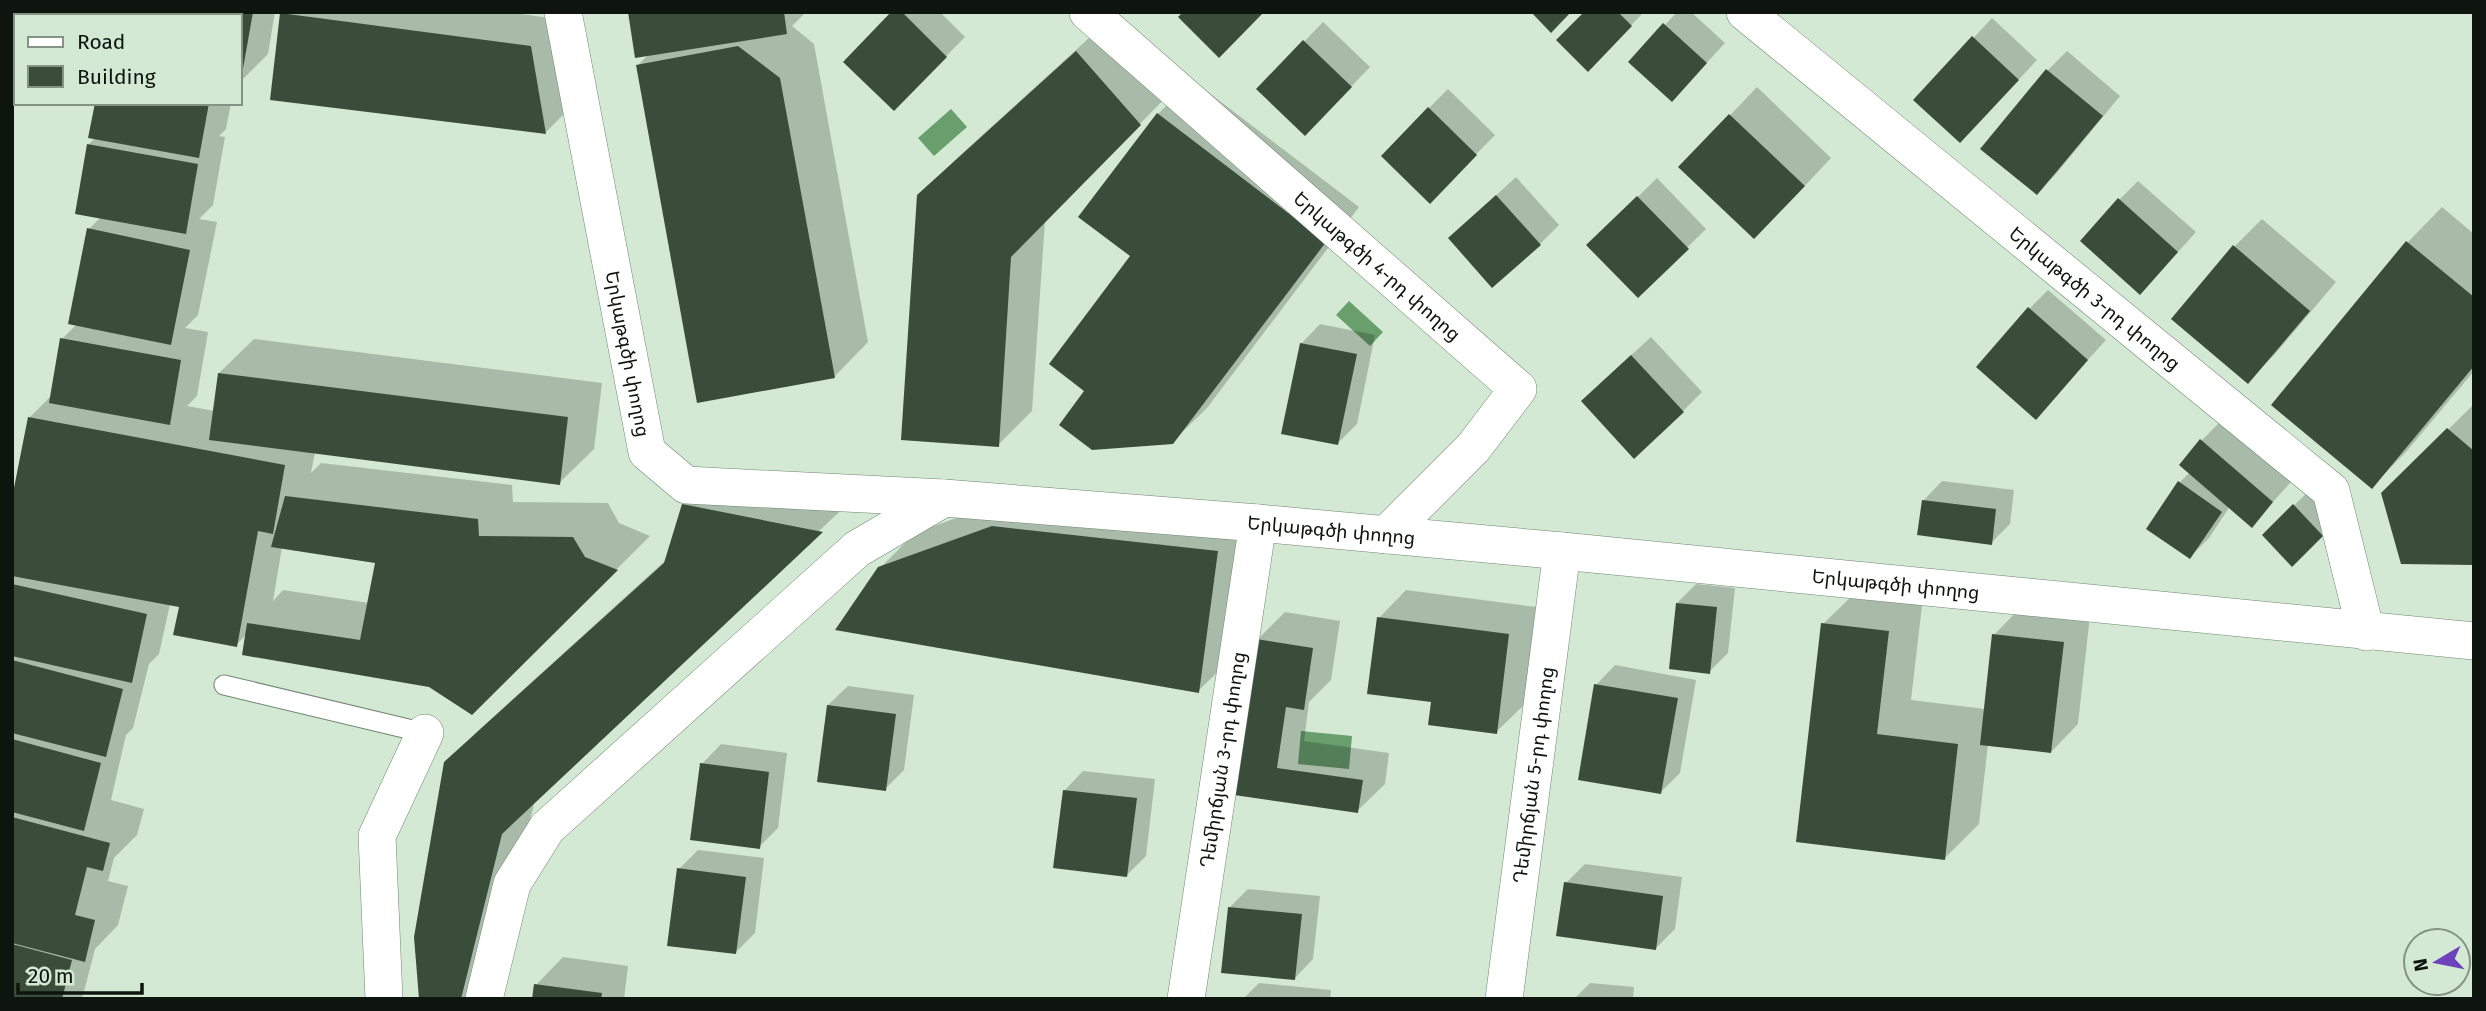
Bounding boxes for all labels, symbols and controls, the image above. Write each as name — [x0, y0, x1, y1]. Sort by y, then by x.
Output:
legend — [14, 14, 242, 105]
text: Road — [77, 29, 125, 55]
text: Building — [77, 64, 156, 90]
street label: Երկաթգծի 4-րդ փողոց — [1289, 187, 1466, 346]
street label: Երկաթգծի 3-րդ փողոց — [2004, 222, 2185, 375]
street label: Երկաթգծի փողոց — [601, 269, 655, 439]
street label: Երկաթգծի փողոց — [1246, 511, 1416, 549]
street label: Երկաթգծի փողոց — [1811, 565, 1981, 604]
street label: Դեմիրճյան 3-րդ փողոց — [1195, 650, 1250, 870]
street label: Դեմիրճյան 5-րդ փողոց — [1508, 665, 1559, 885]
north arrow — [2402, 927, 2472, 997]
scale bar — [18, 951, 142, 995]
text: N — [2408, 957, 2433, 973]
text: 20 m — [28, 963, 74, 989]

